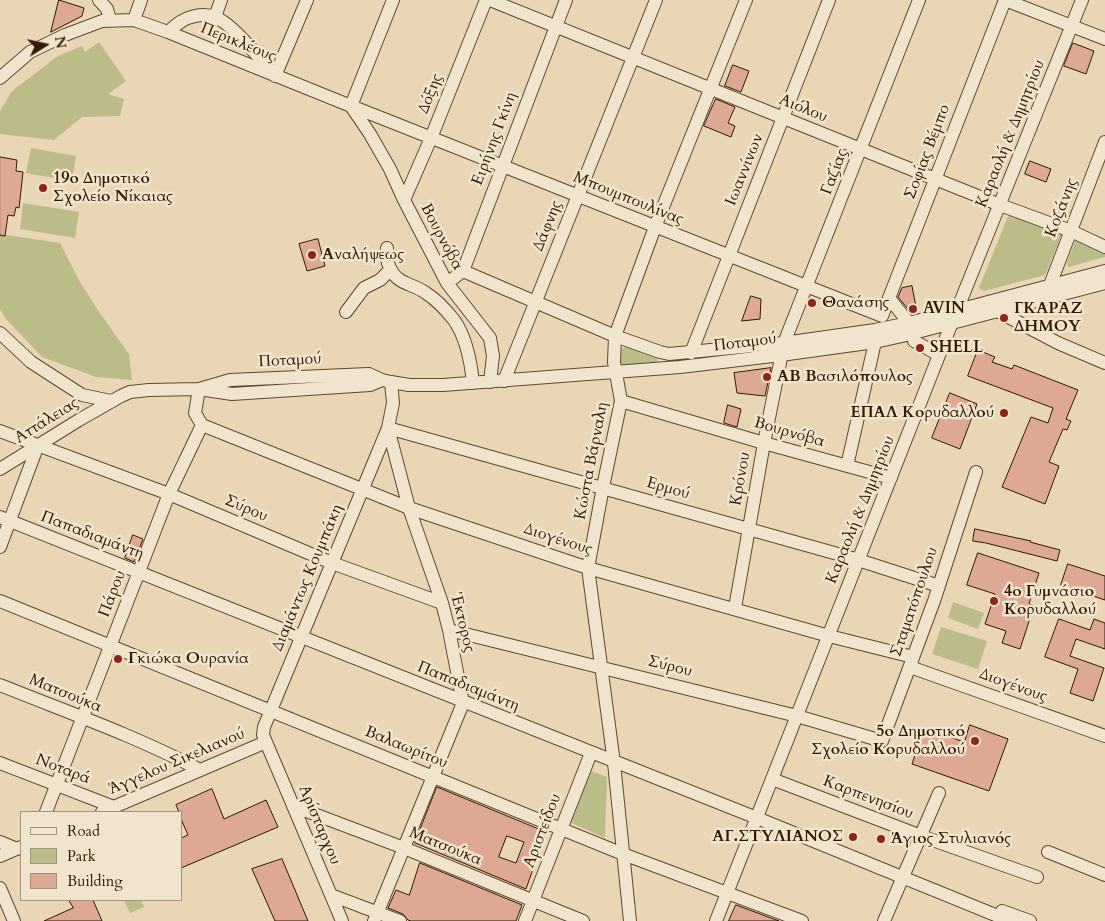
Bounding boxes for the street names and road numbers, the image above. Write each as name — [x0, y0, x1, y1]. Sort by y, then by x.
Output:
street label: Περικλέους — [197, 19, 279, 67]
street label: Καραολή & Δημητρίου — [973, 57, 1049, 211]
street label: Δόξης — [414, 71, 448, 117]
street label: Ειρήνης Γκίνη — [468, 90, 522, 188]
street label: Αιόλου — [776, 91, 830, 127]
street label: Σοφίας Βέμπο — [901, 102, 955, 202]
street label: Ιωαννίνων — [722, 131, 768, 209]
street label: Γαζίας — [818, 146, 852, 198]
street label: Μπουμπουλίνας — [570, 168, 686, 230]
street label: Κοζάνης — [1042, 176, 1082, 240]
street label: Δάφνης — [529, 198, 567, 254]
street label: Βουρνόβα — [416, 201, 466, 273]
street label: Ποταμού — [713, 330, 777, 356]
street label: Ποταμού — [258, 350, 322, 372]
street label: Αττάλειας — [11, 394, 83, 448]
street label: Κώστα Βάρναλη — [571, 401, 613, 521]
street label: Βουρνόβα — [752, 414, 826, 452]
street label: Καραολή & Δημητρίου — [823, 433, 899, 587]
street label: Κρόνου — [727, 451, 755, 507]
street label: Ερμού — [644, 474, 692, 504]
street label: Σύρου — [222, 491, 270, 527]
street label: Διαμάντως Κουμπάκη — [268, 502, 348, 654]
street label: Παπαδιαμάντη — [38, 508, 146, 564]
street label: Διογένους — [521, 520, 595, 560]
street label: Σταματόπουλου — [887, 545, 943, 659]
street label: Πάρου — [95, 568, 131, 620]
street label: Έκτορος — [445, 591, 479, 655]
street label: Σύρου — [646, 652, 694, 682]
street label: Παπαδιαμάντη — [414, 658, 522, 716]
street label: Διογένους — [976, 665, 1050, 707]
street label: Ματσούκα — [26, 671, 104, 717]
street label: Βαλαωρίτου — [362, 723, 450, 773]
street label: Άγγελου Σικελιανού — [106, 725, 248, 799]
street label: Νοταρά — [33, 751, 93, 789]
street label: Καρπενησίου — [820, 772, 916, 824]
street label: Αρίσταρχου — [294, 782, 344, 868]
street label: Αριστείδου — [520, 791, 566, 871]
street label: Ματσούκα — [406, 824, 484, 870]

